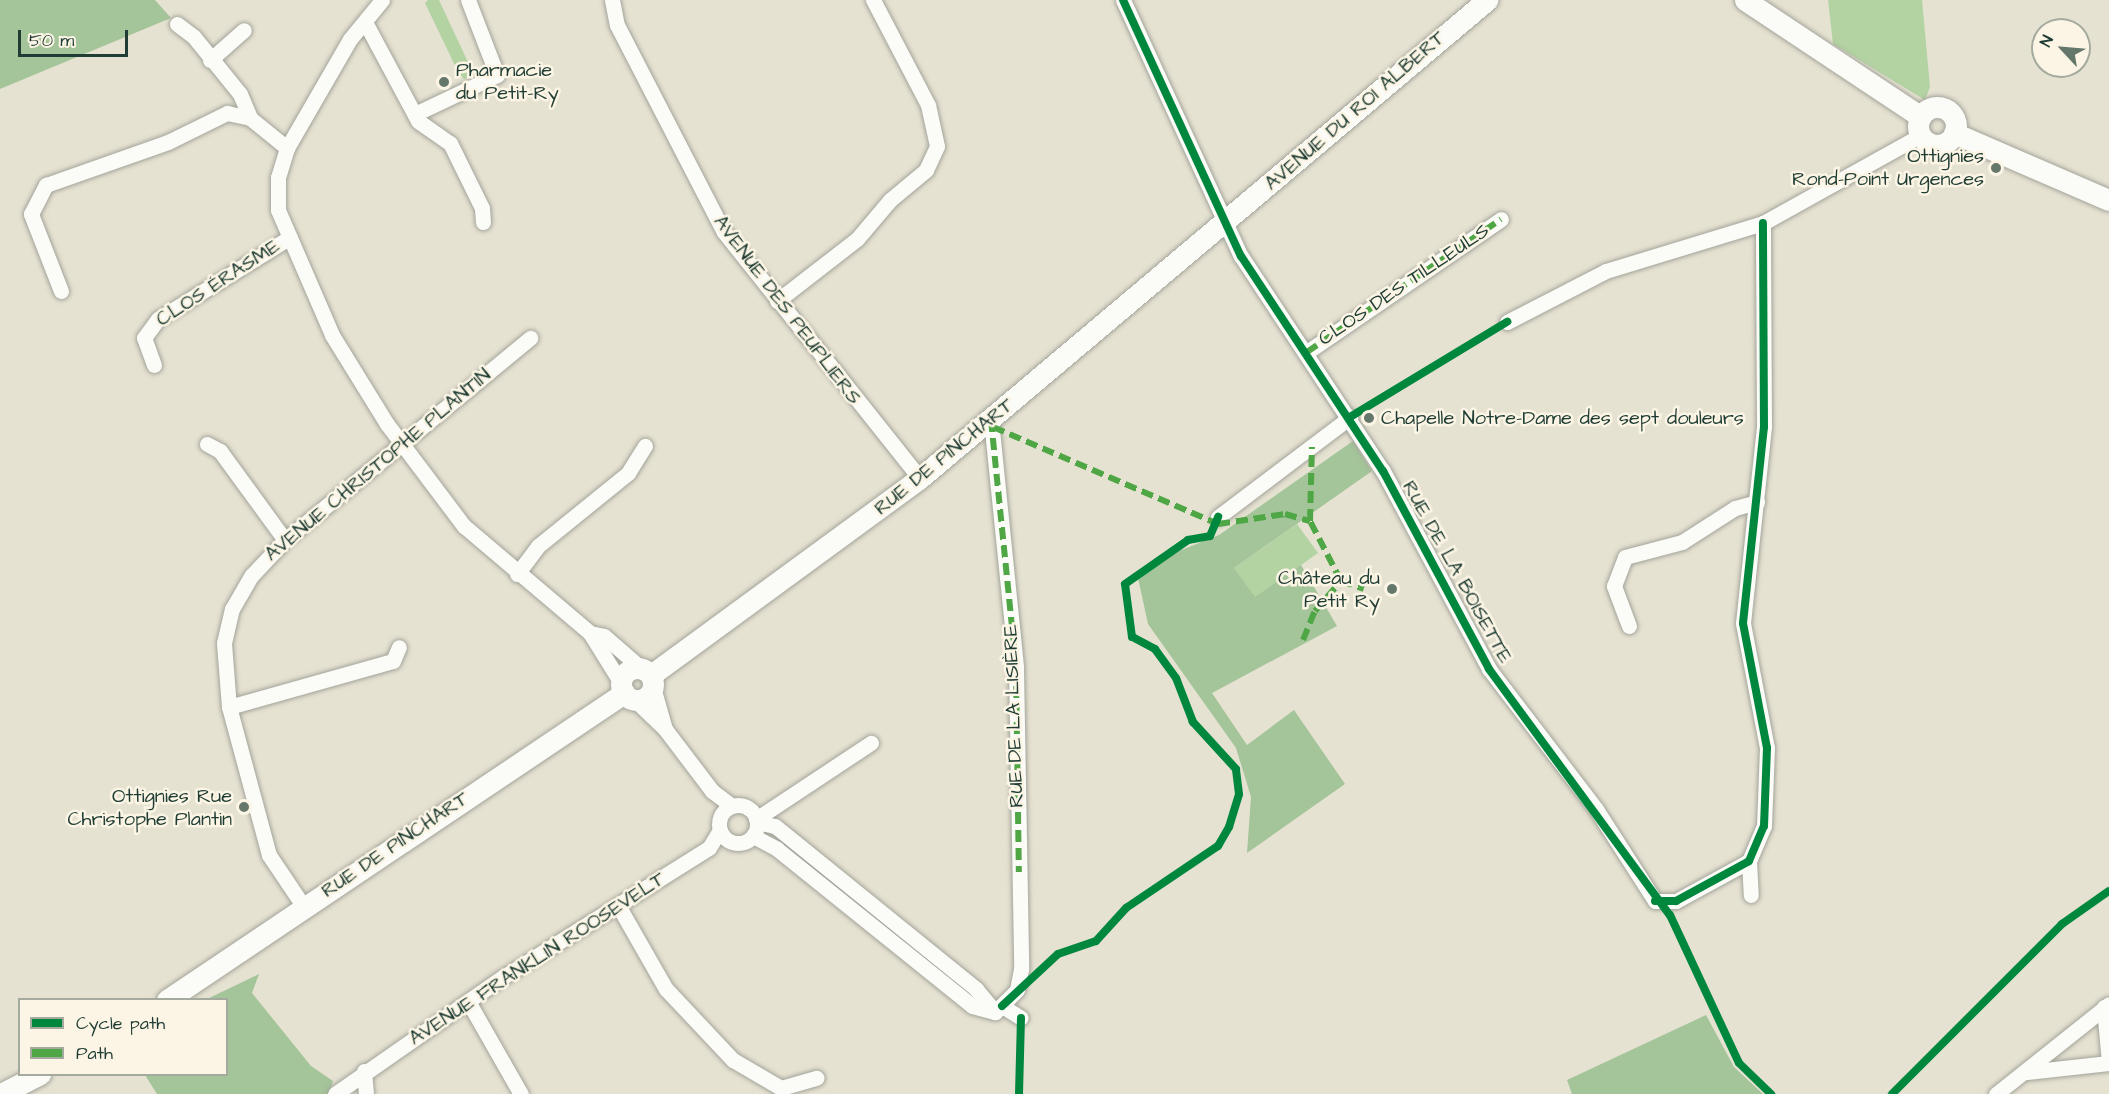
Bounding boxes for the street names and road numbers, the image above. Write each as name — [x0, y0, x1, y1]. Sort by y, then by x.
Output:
street label: AVENUE DU ROI ALBERT — [1260, 26, 1450, 196]
street label: AVENUE DES PEUPLIERS — [708, 211, 866, 409]
street label: CLOS DES TILLEULS — [1314, 219, 1494, 351]
street label: CLOS ÉRASME — [152, 234, 284, 332]
street label: AVENUE CHRISTOPHE PLANTIN — [260, 363, 496, 567]
street label: RUE DE PINCHART — [870, 393, 1018, 521]
street label: RUE DE LA BOISETTE — [1397, 477, 1517, 667]
street label: RUE DE LA LISIÈRE — [999, 624, 1029, 808]
street label: RUE DE PINCHART — [317, 787, 473, 903]
street label: AVENUE FRANKLIN ROOSEVELT — [405, 867, 669, 1051]

